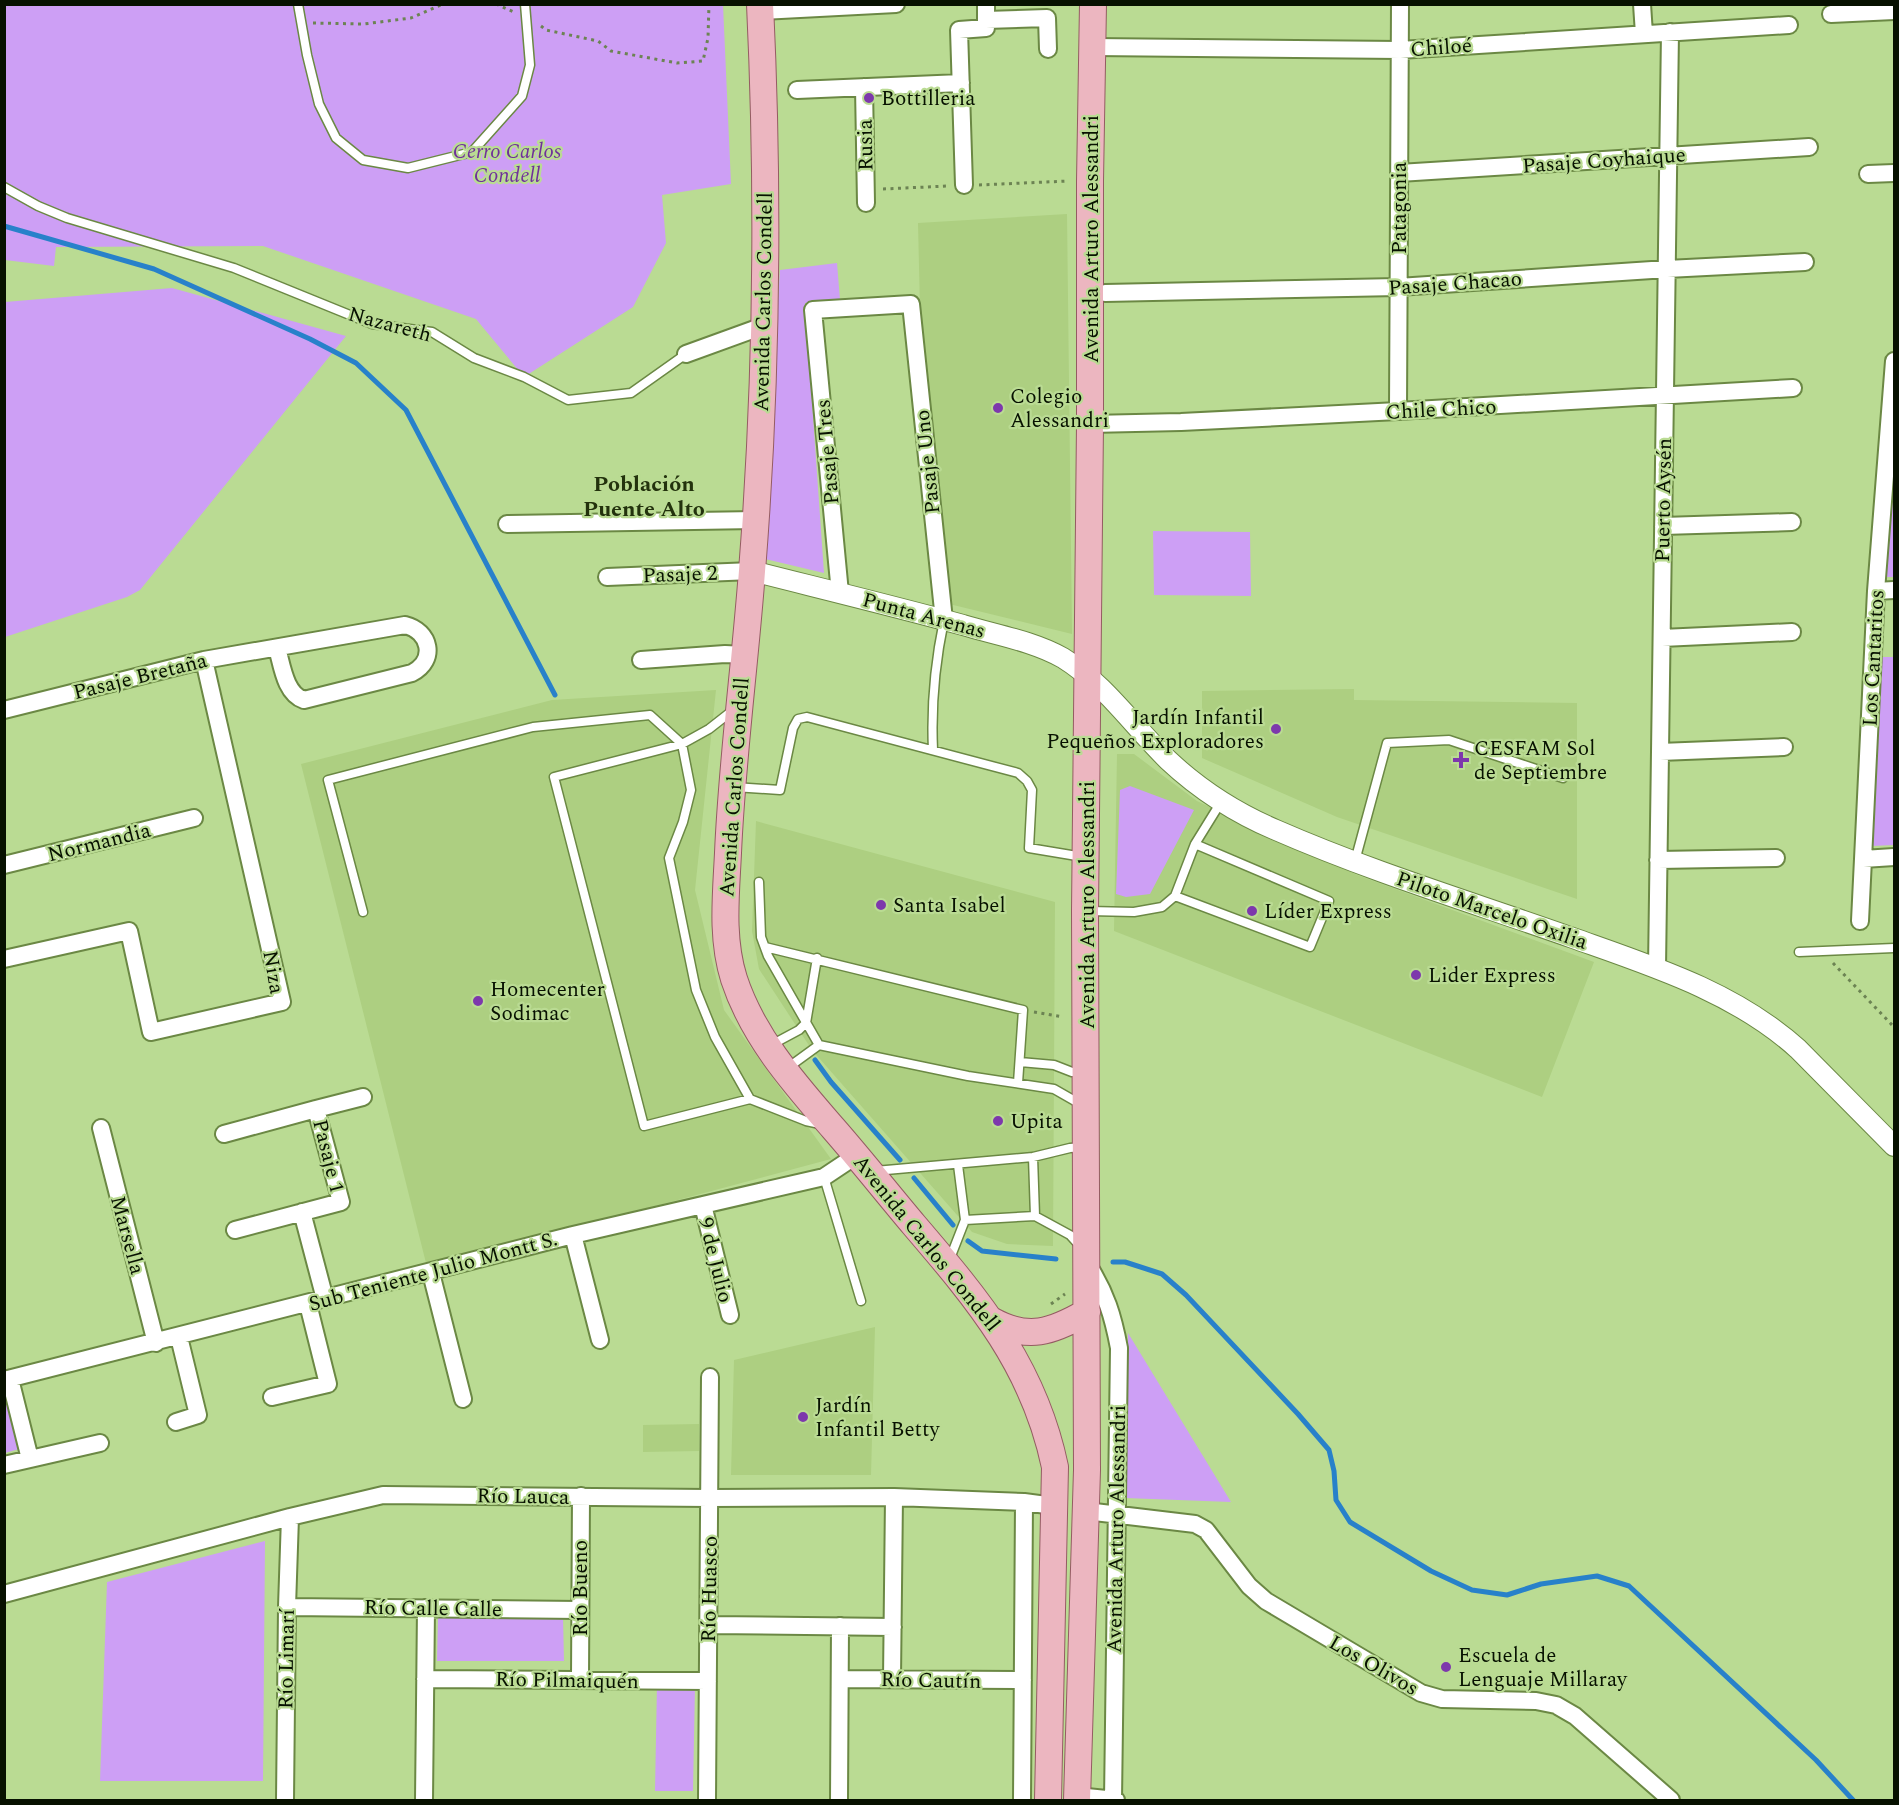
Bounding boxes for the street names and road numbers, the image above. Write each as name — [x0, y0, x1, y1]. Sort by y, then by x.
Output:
street label: Chiloé — [1409, 30, 1473, 66]
street label: Avenida Arturo Alessandri — [1076, 115, 1108, 363]
street label: Rusia — [850, 118, 882, 171]
street label: Pasaje Coyhaique — [1521, 139, 1687, 183]
street label: Patagonia — [1384, 161, 1416, 254]
street label: Avenida Carlos Condell — [746, 192, 782, 412]
street label: Pasaje Chacao — [1387, 263, 1523, 305]
street label: Nazareth — [344, 298, 435, 351]
street label: Chile Chico — [1385, 391, 1497, 429]
street label: Pasaje Tres — [807, 398, 849, 506]
street label: Pasaje Uno — [907, 408, 949, 516]
street label: Puerto Aysén — [1647, 438, 1681, 562]
street label: Pasaje 2 — [642, 558, 718, 592]
street label: Punta Arenas — [859, 584, 989, 648]
street label: Los Cantaritos — [1854, 589, 1894, 727]
street label: Pasaje Bretaña — [70, 645, 211, 709]
street label: Avenida Carlos Condell — [711, 676, 759, 898]
street label: Avenida Arturo Alessandri — [1072, 781, 1104, 1029]
street label: Normandia — [44, 815, 155, 871]
street label: Piloto Marcelo Oxilia — [1392, 863, 1592, 959]
street label: Niza — [253, 948, 293, 997]
street label: Pasaje 1 — [303, 1116, 353, 1197]
street label: Avenida Carlos Condell — [845, 1148, 1008, 1339]
street label: Marsella — [101, 1192, 153, 1279]
street label: 9 de Julio — [689, 1214, 741, 1306]
street label: Sub Teniente Julio Montt S. — [305, 1223, 561, 1321]
street label: Avenida Arturo Alessandri — [1099, 1405, 1135, 1653]
street label: Río Lauca — [476, 1480, 570, 1514]
street label: Río Huasco — [693, 1535, 727, 1643]
street label: Río Bueno — [565, 1540, 597, 1636]
street label: Río Calle Calle — [364, 1592, 502, 1626]
street label: Río Limarí — [270, 1607, 304, 1709]
street label: Los Olivos — [1323, 1627, 1424, 1705]
street label: Río Pilmaiquén — [495, 1664, 639, 1698]
street label: Río Cautín — [880, 1664, 982, 1698]

